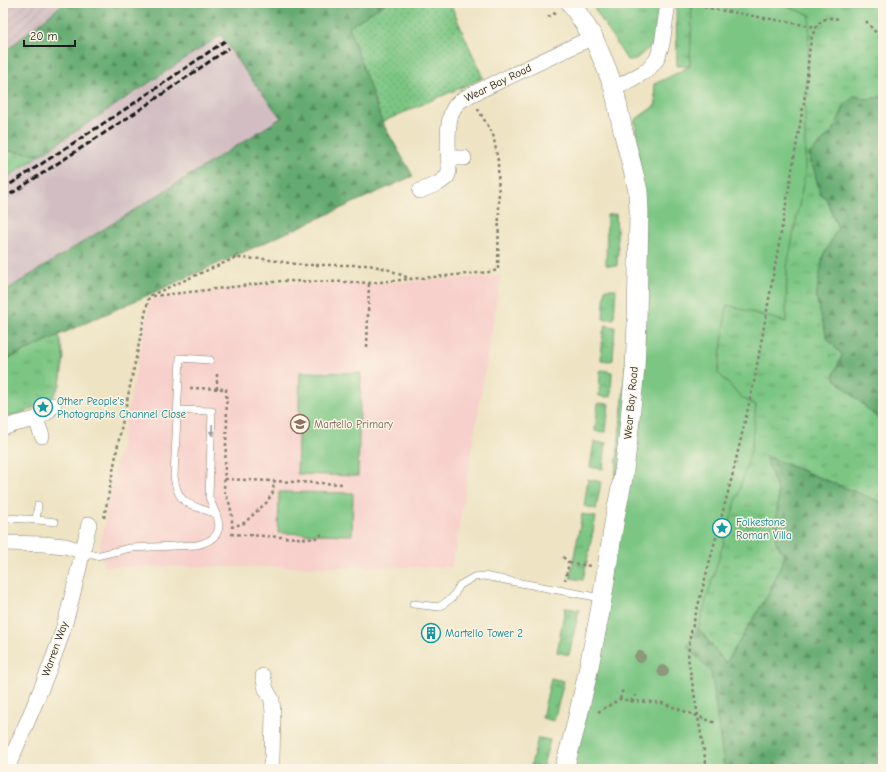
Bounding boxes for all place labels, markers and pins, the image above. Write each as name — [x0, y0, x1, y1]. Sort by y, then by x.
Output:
place label: Other People's Photographs Channel Close — [57, 395, 187, 421]
place icon: Other People's Photographs Channel Close — [32, 396, 54, 418]
school or university icon: Martello Primary — [289, 413, 311, 435]
place label: Martello Primary — [314, 418, 393, 431]
place label: Folkestone Roman Villa — [736, 516, 792, 542]
place icon: Folkestone Roman Villa — [711, 517, 733, 539]
building icon: Martello Tower 2 — [420, 622, 442, 644]
place label: Martello Tower 2 — [445, 627, 523, 640]

